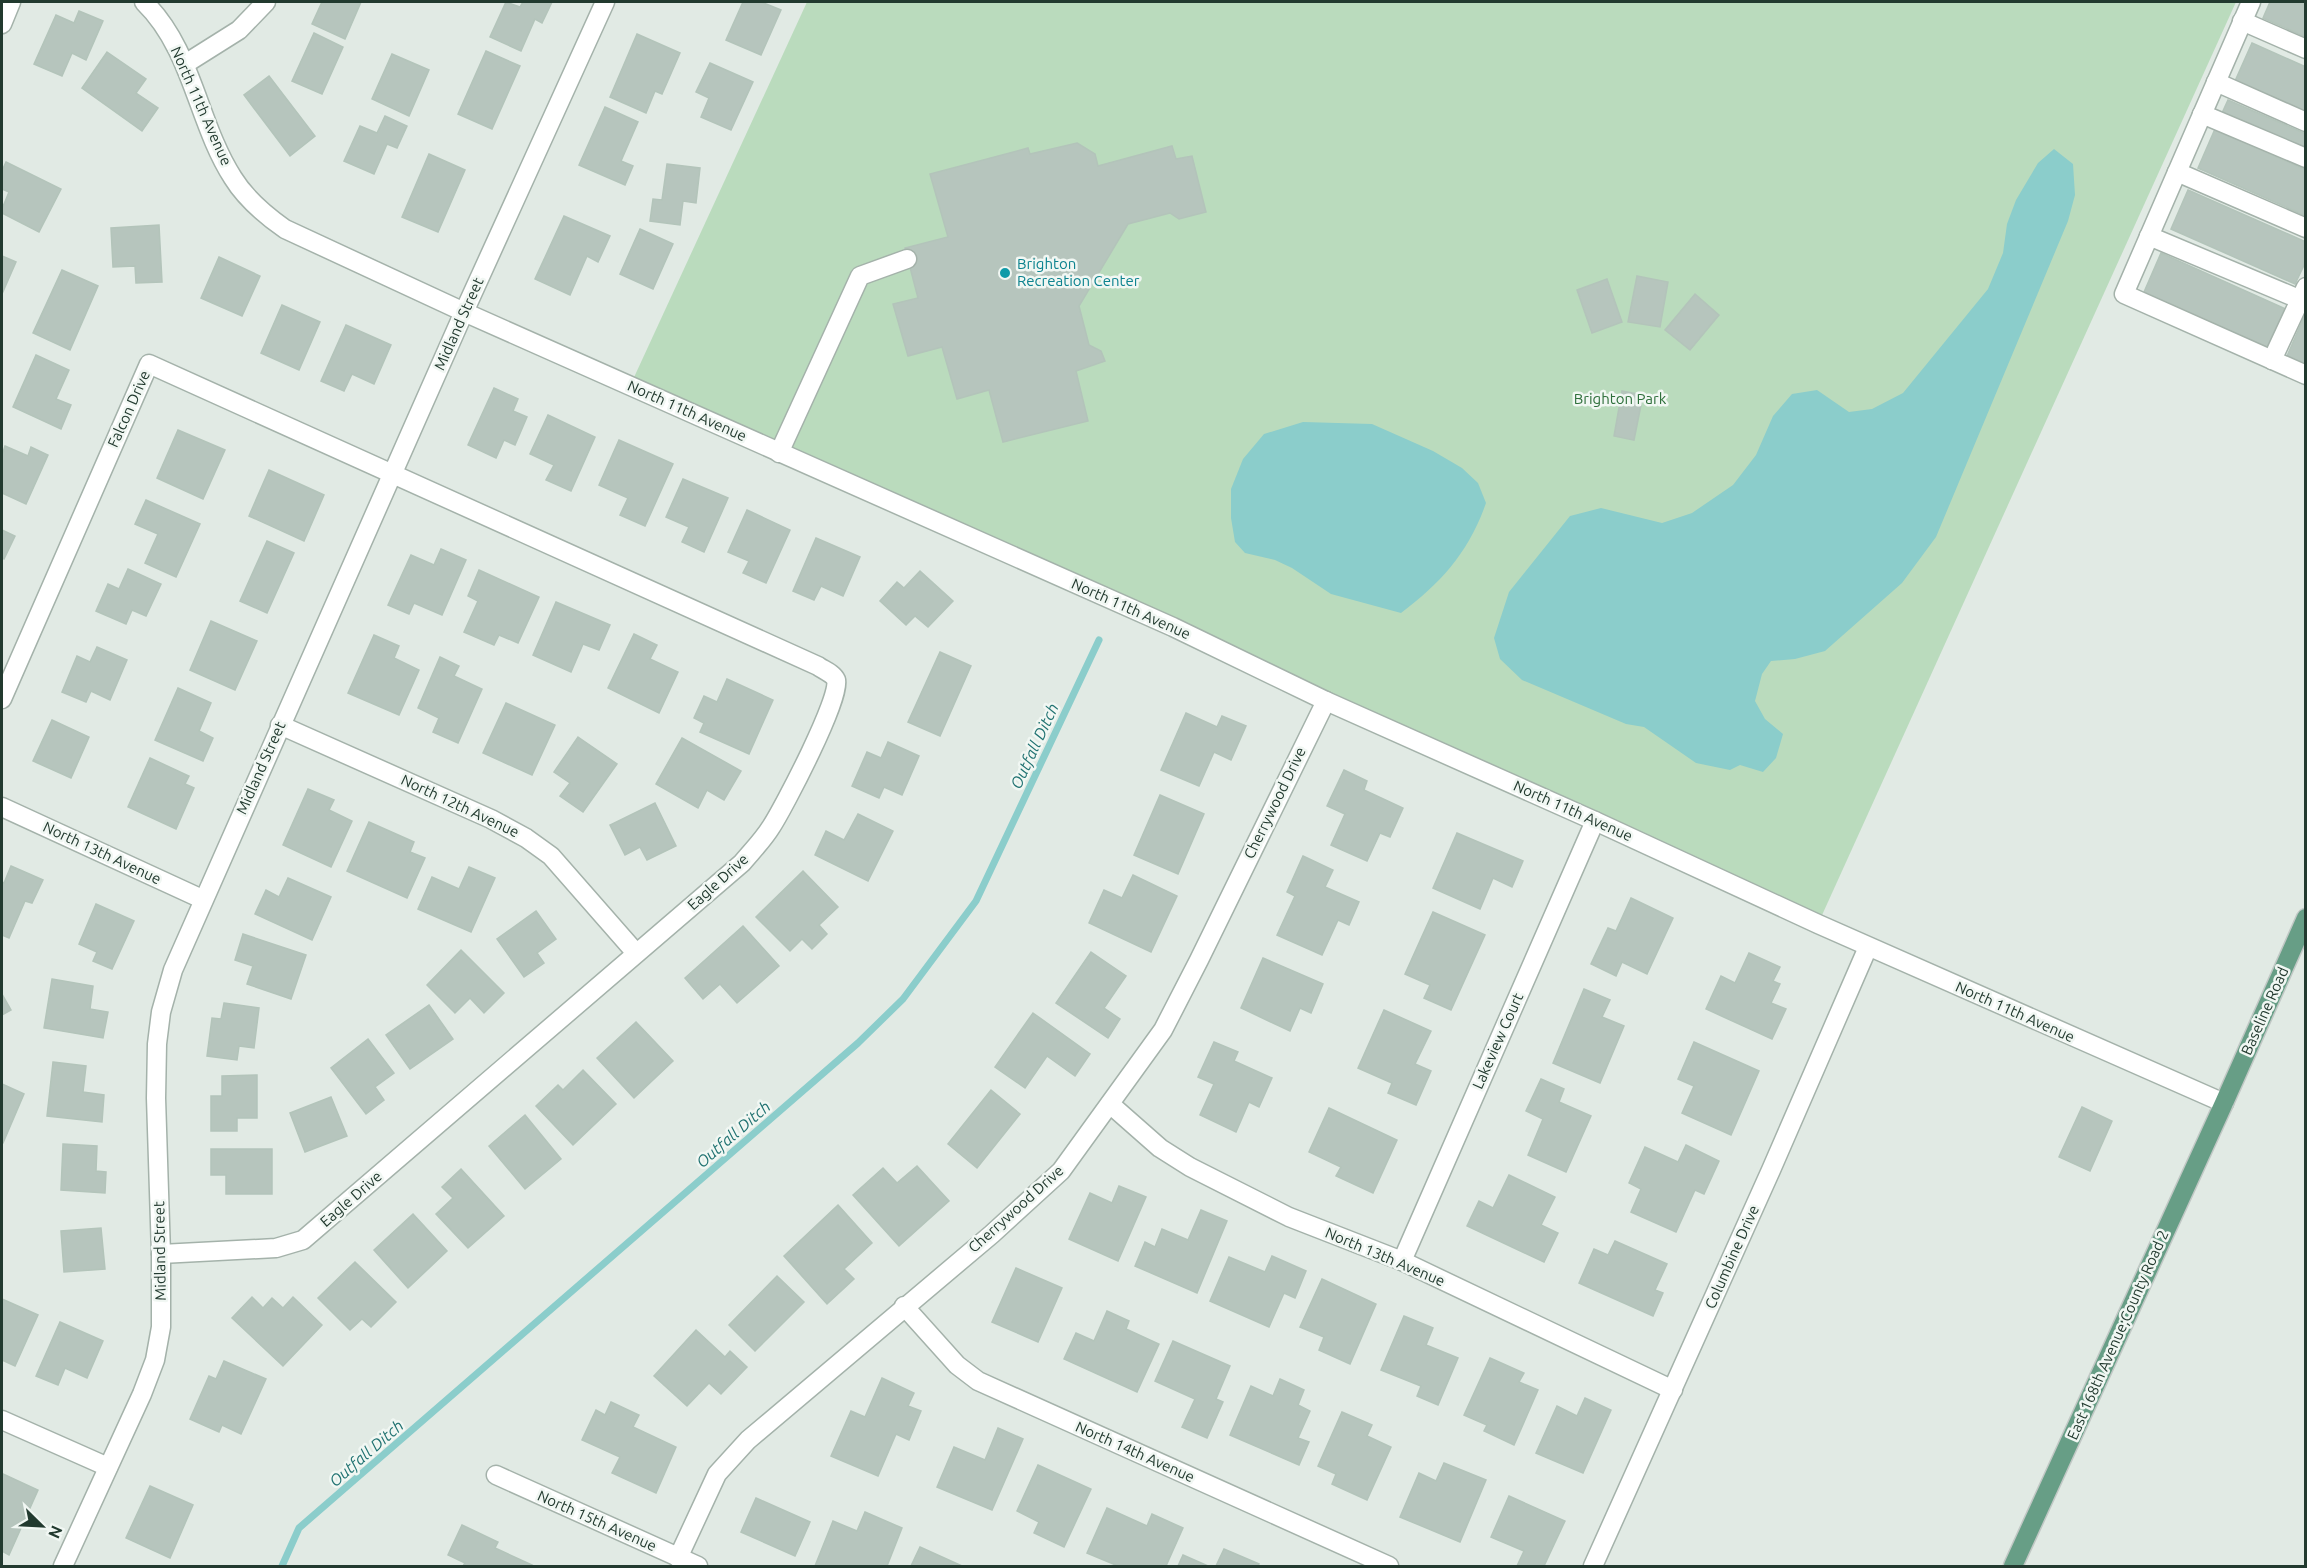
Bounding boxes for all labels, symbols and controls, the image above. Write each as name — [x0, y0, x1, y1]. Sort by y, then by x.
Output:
street label: North 11th Avenue — [168, 44, 235, 168]
place label: Brighton Recreation Center — [1017, 255, 1140, 289]
marker: Brighton Recreation Center — [998, 266, 1012, 280]
street label: Midland Street — [430, 275, 487, 373]
street label: Falcon Drive — [104, 368, 153, 450]
street label: North 11th Avenue — [625, 377, 749, 444]
park label: Brighton Park — [1574, 390, 1667, 407]
street label: North 11th Avenue — [1069, 575, 1193, 642]
water label: Outfall Ditch — [1006, 700, 1062, 792]
street label: Midland Street — [232, 719, 289, 817]
street label: Cherrywood Drive — [1240, 744, 1309, 861]
street label: North 12th Avenue — [398, 771, 522, 840]
street label: North 11th Avenue — [1511, 777, 1635, 844]
street label: North 13th Avenue — [40, 818, 164, 887]
street label: Eagle Drive — [684, 850, 752, 913]
street label: Baseline Road — [2238, 964, 2292, 1057]
street label: North 11th Avenue — [1953, 978, 2077, 1045]
street label: Lakeview Court — [1469, 990, 1526, 1091]
water label: Outfall Ditch — [692, 1097, 774, 1171]
street label: Cherrywood Drive — [965, 1161, 1067, 1256]
street label: Eagle Drive — [316, 1167, 385, 1230]
street label: Midland Street — [150, 1201, 169, 1301]
street label: Columbine Drive — [1701, 1202, 1762, 1311]
street label: North 13th Avenue — [1323, 1224, 1448, 1289]
street label: East 168th Avenue;County Road 2 — [2064, 1227, 2172, 1442]
water label: Outfall Ditch — [325, 1416, 407, 1490]
street label: North 14th Avenue — [1073, 1418, 1197, 1485]
street label: North 15th Avenue — [535, 1487, 659, 1554]
north arrow — [12, 1496, 72, 1556]
text: N — [45, 1523, 66, 1541]

